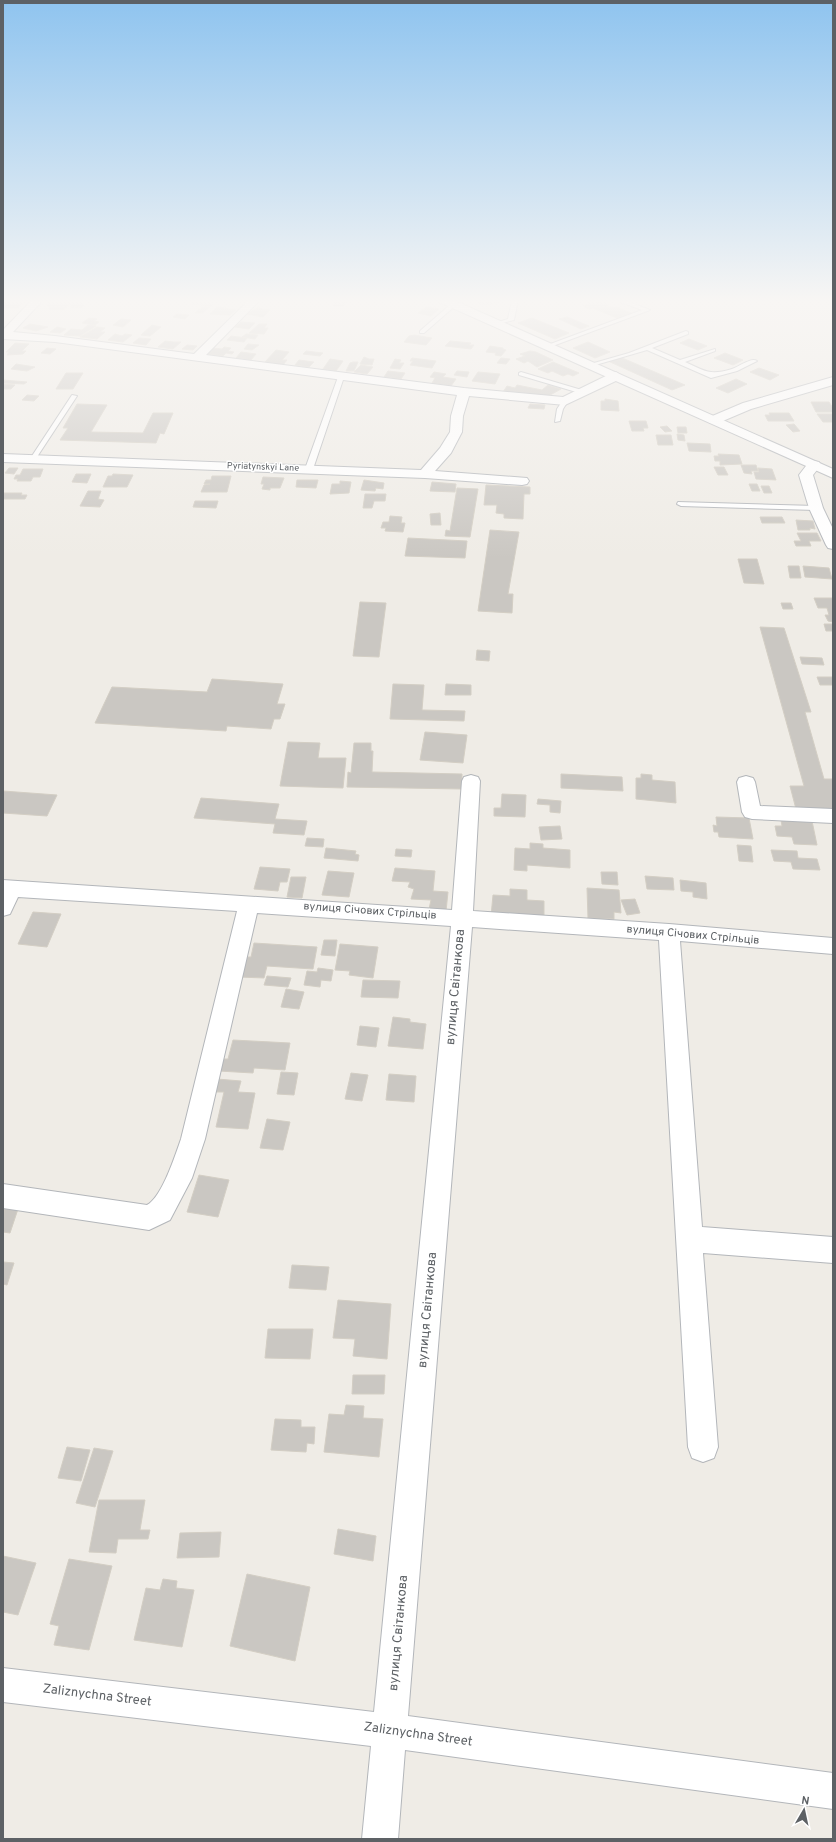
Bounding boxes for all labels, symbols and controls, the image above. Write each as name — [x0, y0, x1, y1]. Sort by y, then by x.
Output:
street label: Pyriatynskyi Lane — [227, 460, 299, 474]
street label: вулиця Січових Стрільців — [303, 899, 437, 923]
street label: вулиця Січових Стрільців — [626, 922, 760, 948]
street label: вулиця Світанкова — [443, 928, 469, 1046]
street label: вулиця Світанкова — [415, 1251, 441, 1369]
street label: вулиця Світанкова — [386, 1574, 412, 1692]
street label: Zaliznychna Street — [42, 1681, 153, 1711]
street label: Zaliznychna Street — [363, 1719, 474, 1751]
north arrow — [784, 1790, 824, 1830]
text: N — [800, 1794, 810, 1809]

